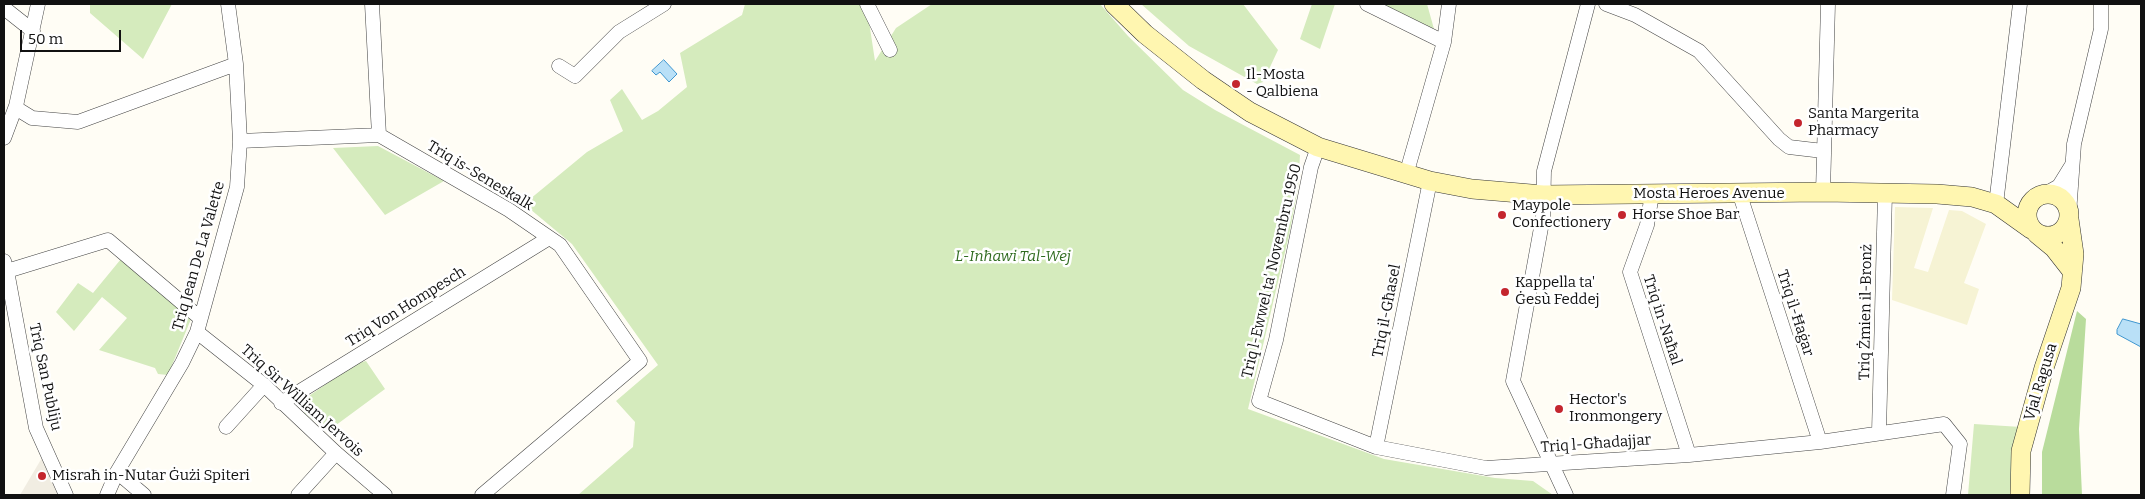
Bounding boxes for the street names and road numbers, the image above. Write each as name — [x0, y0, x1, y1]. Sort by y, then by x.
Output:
street label: Triq is-Seneskalk — [424, 137, 536, 215]
street label: Triq l-Ewwel ta' Novembru 1950 — [1239, 162, 1305, 380]
street label: Triq Jean De La Valette — [169, 179, 229, 333]
street label: Mosta Heroes Avenue — [1633, 185, 1785, 203]
street label: Triq Żmien il-Bronż — [1856, 244, 1876, 380]
street label: Triq Von Hompesch — [343, 263, 469, 351]
street label: Triq il-Għasel — [1369, 263, 1405, 359]
street label: Triq il-Ħaġar — [1773, 268, 1817, 358]
street label: Triq in-Naħal — [1639, 273, 1685, 367]
street label: Triq San Publiju — [25, 322, 65, 432]
street label: Triq Sir William Jervois — [237, 341, 367, 461]
street label: Vjal Ragusa — [2021, 341, 2061, 423]
street label: Triq l-Għadajjar — [1540, 431, 1652, 457]

